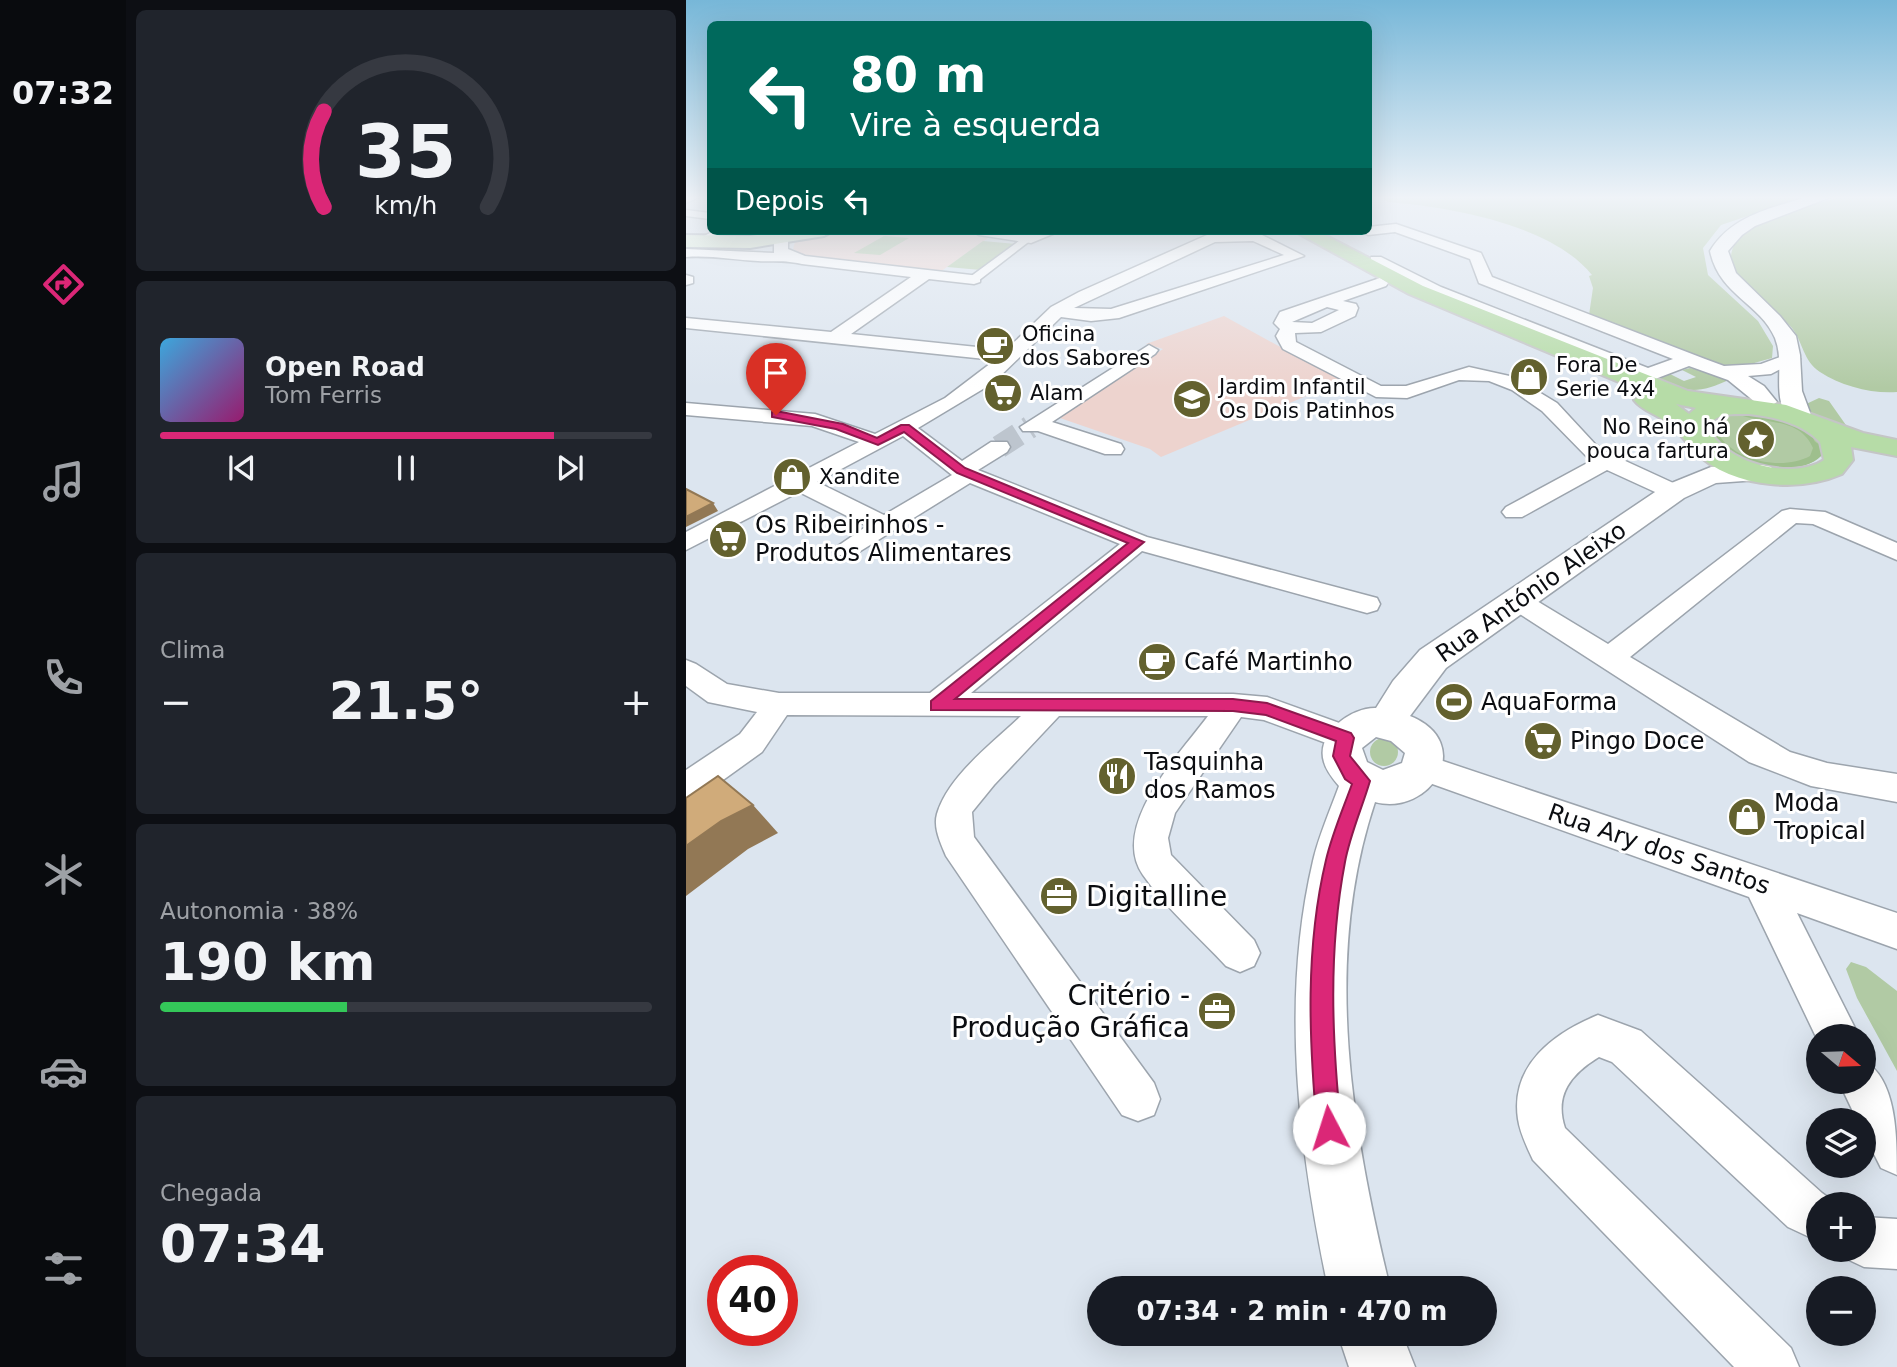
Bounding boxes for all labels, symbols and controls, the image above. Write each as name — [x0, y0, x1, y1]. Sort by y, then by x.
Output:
text: 80 m — [850, 47, 986, 104]
icon: left — [735, 49, 826, 140]
text: 07:32 — [12, 74, 114, 112]
text: Vire à esquerda — [850, 106, 1101, 144]
text: 35 — [355, 109, 457, 194]
icon: left — [838, 182, 876, 220]
text: Depois — [735, 186, 824, 216]
text: km/h — [374, 191, 438, 220]
icon: directions — [39, 260, 88, 309]
place label: Oficina dos Sabores — [1022, 322, 1150, 370]
cafe icon: Oficina dos Sabores — [974, 325, 1016, 367]
pin — [746, 343, 806, 415]
text: Open Road — [265, 352, 425, 382]
place label: Fora De Serie 4x4 — [1556, 353, 1655, 401]
icon: arrive — [757, 354, 795, 392]
shop icon: Fora De Serie 4x4 — [1508, 356, 1550, 398]
supermarket icon: Alam — [982, 372, 1024, 414]
place label: Jardim Infantil Os Dois Patinhos — [1217, 375, 1395, 423]
school or university icon: Jardim Infantil Os Dois Patinhos — [1171, 378, 1213, 420]
place label: Alam — [1030, 381, 1084, 405]
text: Tom Ferris — [265, 382, 382, 408]
place label: No Reino há pouca fartura — [1586, 415, 1729, 463]
place icon: No Reino há pouca fartura — [1735, 418, 1777, 460]
icon: previous — [223, 449, 261, 487]
icon: pause — [387, 449, 425, 487]
icon: next — [551, 449, 589, 487]
shop icon: Xandite — [771, 456, 813, 498]
icon: music — [39, 457, 88, 506]
place label: Xandite — [819, 465, 900, 489]
place label: Os Ribeirinhos - Produtos Alimentares — [755, 511, 1012, 567]
street label: Rua António Aleixo — [1431, 516, 1631, 668]
supermarket icon: Os Ribeirinhos - Produtos Alimentares — [707, 518, 749, 560]
text: Clima — [160, 637, 225, 663]
cafe icon: Café Martinho — [1136, 641, 1178, 683]
place label: Café Martinho — [1184, 648, 1353, 676]
icon: phone — [39, 653, 88, 702]
text: 21.5° — [329, 671, 483, 731]
text: − — [160, 680, 192, 724]
text: + — [620, 680, 652, 724]
sports icon: AquaForma — [1433, 681, 1475, 723]
place label: AquaForma — [1481, 688, 1617, 716]
supermarket icon: Pingo Doce — [1522, 720, 1564, 762]
place label: Pingo Doce — [1570, 727, 1705, 755]
place label: Tasquinha dos Ramos — [1143, 748, 1275, 804]
restaurant icon: Tasquinha dos Ramos — [1096, 755, 1138, 797]
place label: Moda Tropical — [1773, 789, 1866, 845]
shop icon: Moda Tropical — [1726, 796, 1768, 838]
street label: Rua Ary dos Santos — [1544, 798, 1774, 900]
icon: climate — [39, 850, 88, 899]
office icon: Digitalline — [1038, 875, 1080, 917]
place label: Digitalline — [1086, 880, 1227, 913]
text: Autonomia · 38% — [160, 898, 358, 924]
text: 190 km — [160, 932, 375, 992]
place label: Critério - Produção Gráfica — [951, 979, 1190, 1044]
office icon: Critério - Produção Gráfica — [1196, 990, 1238, 1032]
north arrow — [1806, 1024, 1876, 1094]
map controls — [1806, 1024, 1876, 1346]
icon: car — [39, 1047, 88, 1096]
position arrow — [1292, 1091, 1366, 1165]
button: layers — [1806, 1108, 1876, 1178]
text: Chegada — [160, 1180, 262, 1206]
button: + — [1806, 1192, 1876, 1262]
text: 07:34 — [160, 1214, 326, 1274]
icon: filters — [39, 1244, 88, 1293]
speed limit sign: 40 — [707, 1255, 798, 1346]
button: − — [1806, 1276, 1876, 1346]
text: 07:34 · 2 min · 470 m — [1137, 1296, 1447, 1326]

